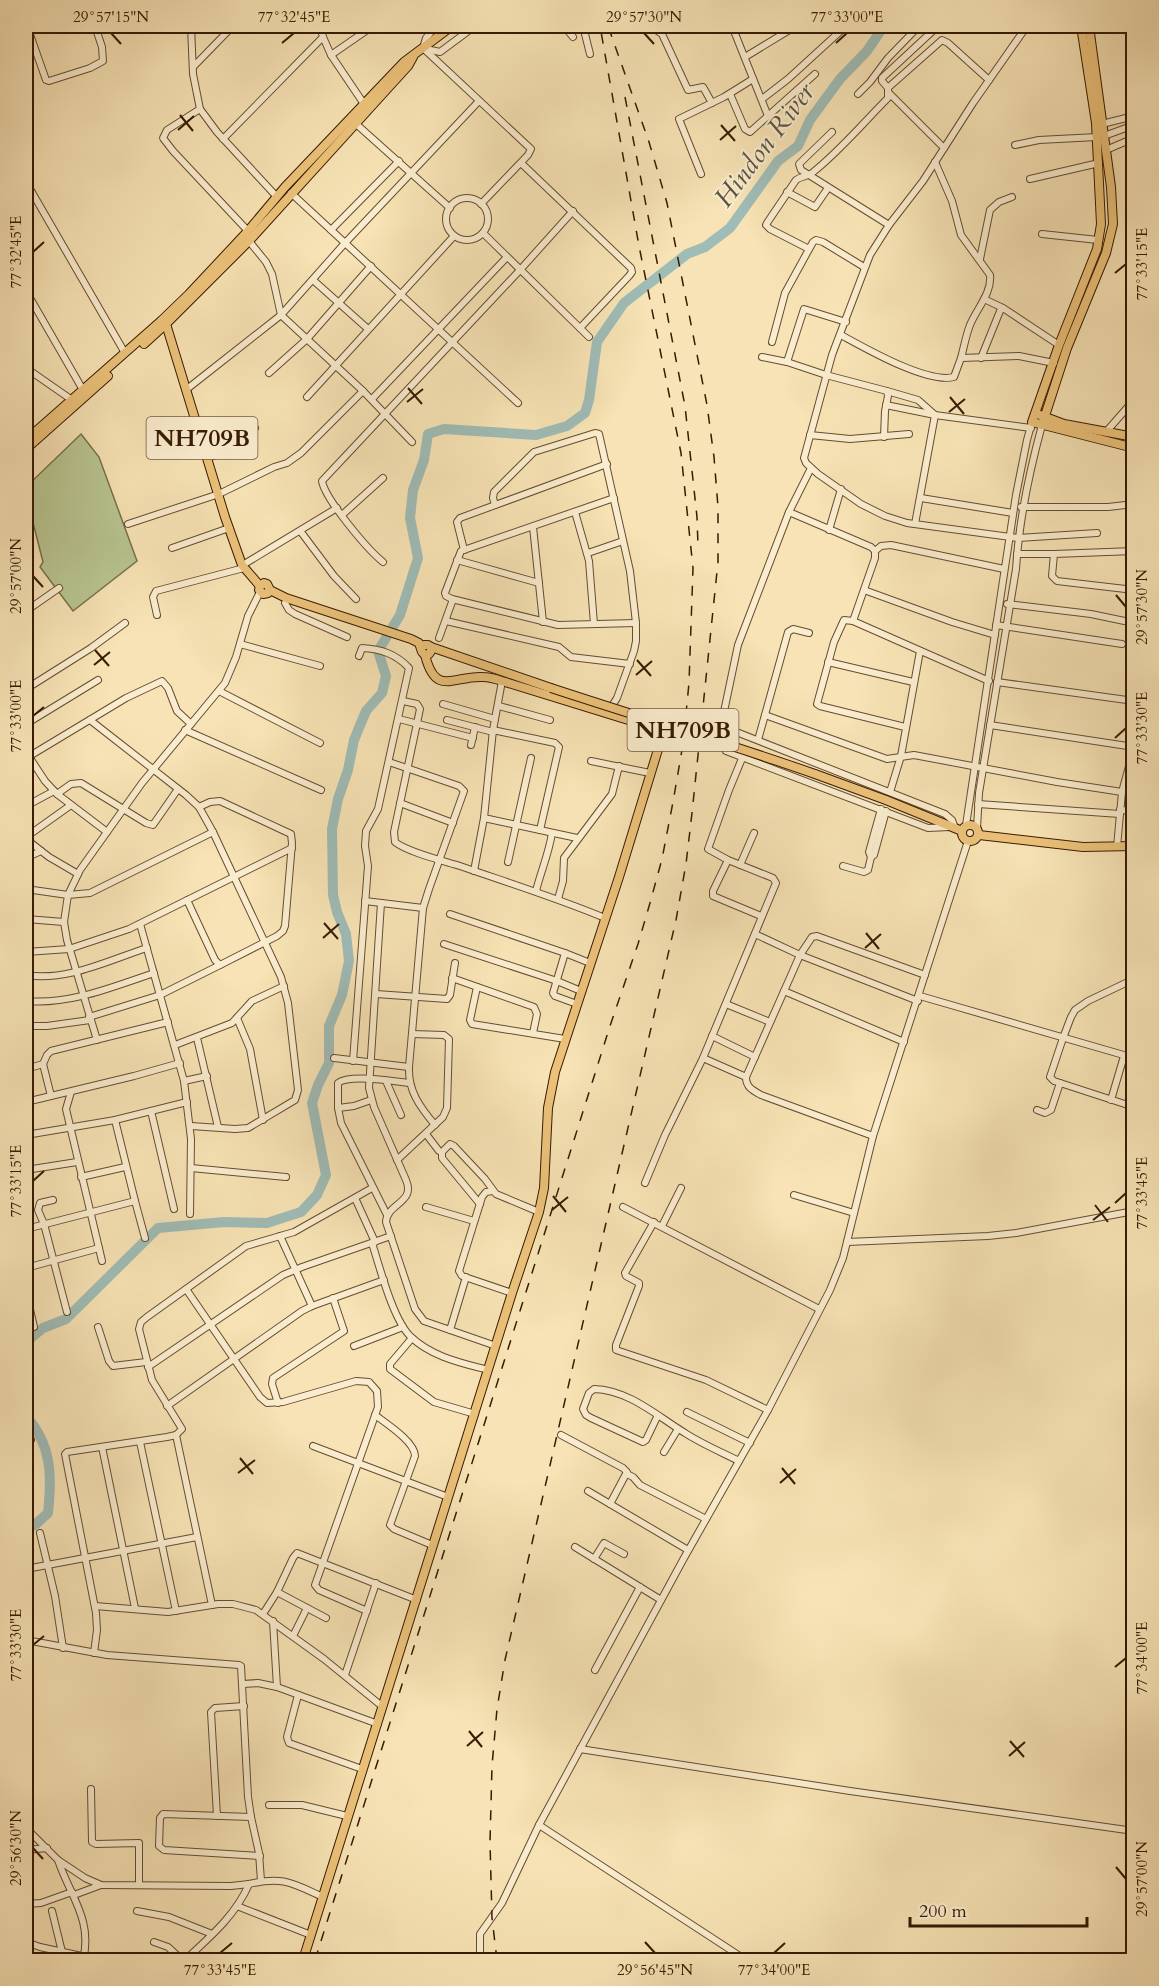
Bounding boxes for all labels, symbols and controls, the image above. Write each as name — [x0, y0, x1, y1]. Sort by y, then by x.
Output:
text: 29°57'15"N — [73, 7, 149, 27]
text: 77°32'45"E — [258, 7, 330, 27]
text: 29°57'30"N — [606, 7, 682, 27]
text: 77°33'00"E — [811, 7, 883, 27]
water label: Hindon River — [706, 75, 824, 215]
text: 77°32'45"E — [6, 216, 26, 288]
text: 77°33'15"E — [1132, 228, 1152, 300]
road number: NH709B — [146, 417, 258, 459]
text: 29°57'00"N — [6, 538, 26, 614]
text: 29°57'30"N — [1132, 569, 1152, 645]
text: 77°33'00"E — [6, 680, 26, 752]
text: 77°33'30"E — [1132, 692, 1152, 764]
road number: NH709B — [628, 709, 738, 751]
text: 77°33'15"E — [6, 1145, 26, 1217]
text: 77°33'45"E — [1132, 1157, 1152, 1229]
text: 77°33'30"E — [6, 1609, 26, 1681]
text: 77°34'00"E — [1132, 1622, 1152, 1694]
text: 29°56'30"N — [6, 1810, 26, 1886]
text: 29°57'00"N — [1132, 1841, 1152, 1917]
scale bar — [910, 1890, 1087, 1928]
text: 200 m — [919, 1899, 967, 1924]
text: 77°33'45"E — [184, 1960, 256, 1980]
text: 29°56'45"N — [617, 1960, 693, 1980]
text: 77°34'00"E — [738, 1960, 810, 1980]

